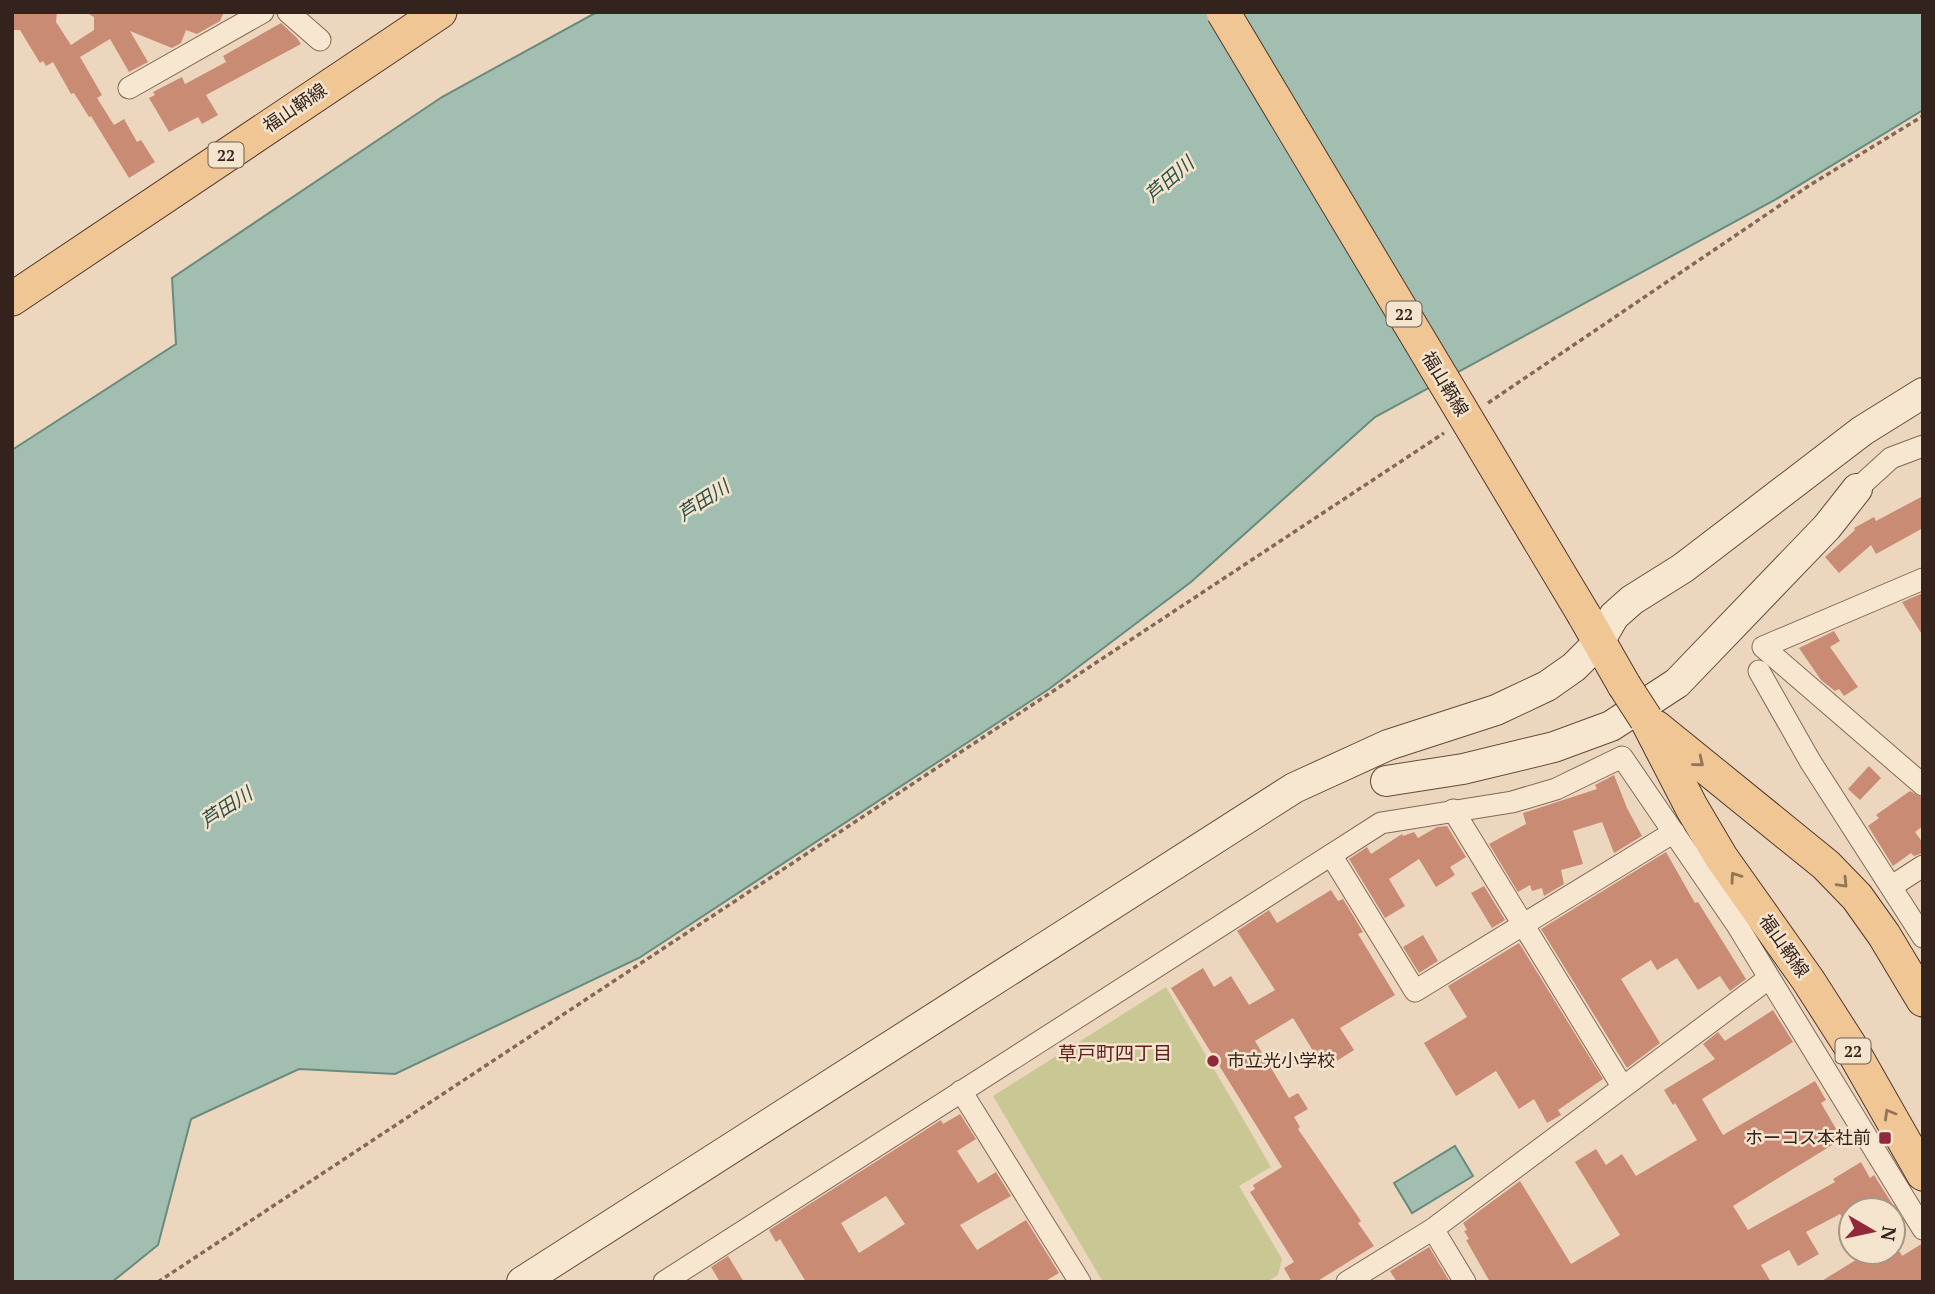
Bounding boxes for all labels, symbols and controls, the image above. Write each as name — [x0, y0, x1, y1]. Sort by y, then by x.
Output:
street label: 福山鞆線 — [258, 77, 331, 137]
road number: 22 — [208, 142, 244, 168]
water label: 芦田川 — [1139, 149, 1200, 207]
road number: 22 — [1386, 302, 1422, 326]
street label: 福山鞆線 — [1417, 346, 1475, 421]
water label: 芦田川 — [672, 472, 735, 526]
one-way arrow — [1691, 754, 1704, 766]
water label: 芦田川 — [195, 779, 258, 833]
one-way arrow — [1731, 872, 1743, 885]
one-way arrow — [1835, 875, 1847, 887]
street label: 福山鞆線 — [1754, 909, 1815, 982]
road number: 22 — [1836, 1038, 1870, 1064]
district label: 草戸町四丁目 — [1058, 1040, 1172, 1065]
place label: 市立光小学校 — [1227, 1048, 1335, 1072]
marker: 市立光小学校 — [1205, 1053, 1221, 1069]
one-way arrow — [1884, 1109, 1897, 1122]
place label: ホーコス本社前 — [1745, 1125, 1871, 1149]
marker: ホーコス本社前 — [1877, 1130, 1893, 1146]
north arrow — [1837, 1196, 1907, 1266]
text: N — [1876, 1225, 1903, 1243]

